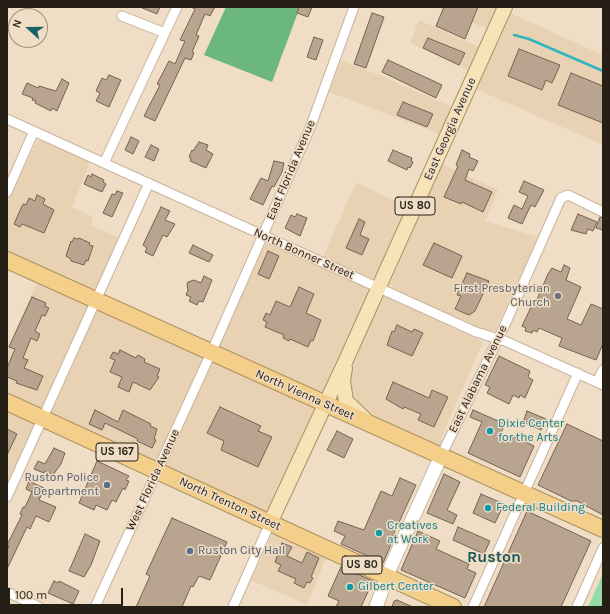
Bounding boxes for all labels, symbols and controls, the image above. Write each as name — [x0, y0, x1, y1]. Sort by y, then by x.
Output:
north arrow — [8, 8, 48, 48]
text: N — [10, 18, 25, 30]
street label: East Georgia Avenue — [421, 75, 479, 183]
street label: East Florida Avenue — [263, 118, 319, 222]
road number: US 80 — [395, 197, 435, 215]
street label: North Bonner Street — [252, 225, 356, 283]
place label: First Presbyterian Church — [454, 282, 550, 310]
marker: First Presbyterian Church — [553, 291, 563, 301]
street label: East Alabama Avenue — [446, 323, 510, 435]
street label: North Vienna Street — [253, 367, 357, 423]
place label: Dixie Center for the Arts — [498, 417, 564, 445]
marker: Dixie Center for the Arts — [485, 426, 495, 436]
street label: West Florida Avenue — [123, 427, 183, 533]
road number: US 167 — [96, 443, 138, 461]
place label: Ruston Police Department — [24, 471, 99, 499]
street label: North Trenton Street — [177, 474, 283, 534]
marker: Ruston Police Department — [102, 480, 112, 490]
place label: Federal Building — [496, 501, 585, 515]
marker: Federal Building — [483, 503, 493, 513]
place label: Creatives at Work — [387, 519, 438, 547]
marker: Creatives at Work — [374, 528, 384, 538]
place label: Ruston City Hall — [198, 544, 285, 558]
marker: Ruston City Hall — [185, 546, 195, 556]
district label: Ruston — [467, 547, 521, 567]
road number: US 80 — [342, 556, 382, 574]
scale bar — [10, 580, 125, 606]
place label: Gilbert Center — [358, 580, 433, 594]
marker: Gilbert Center — [345, 582, 355, 592]
text: 100 m — [15, 588, 47, 602]

